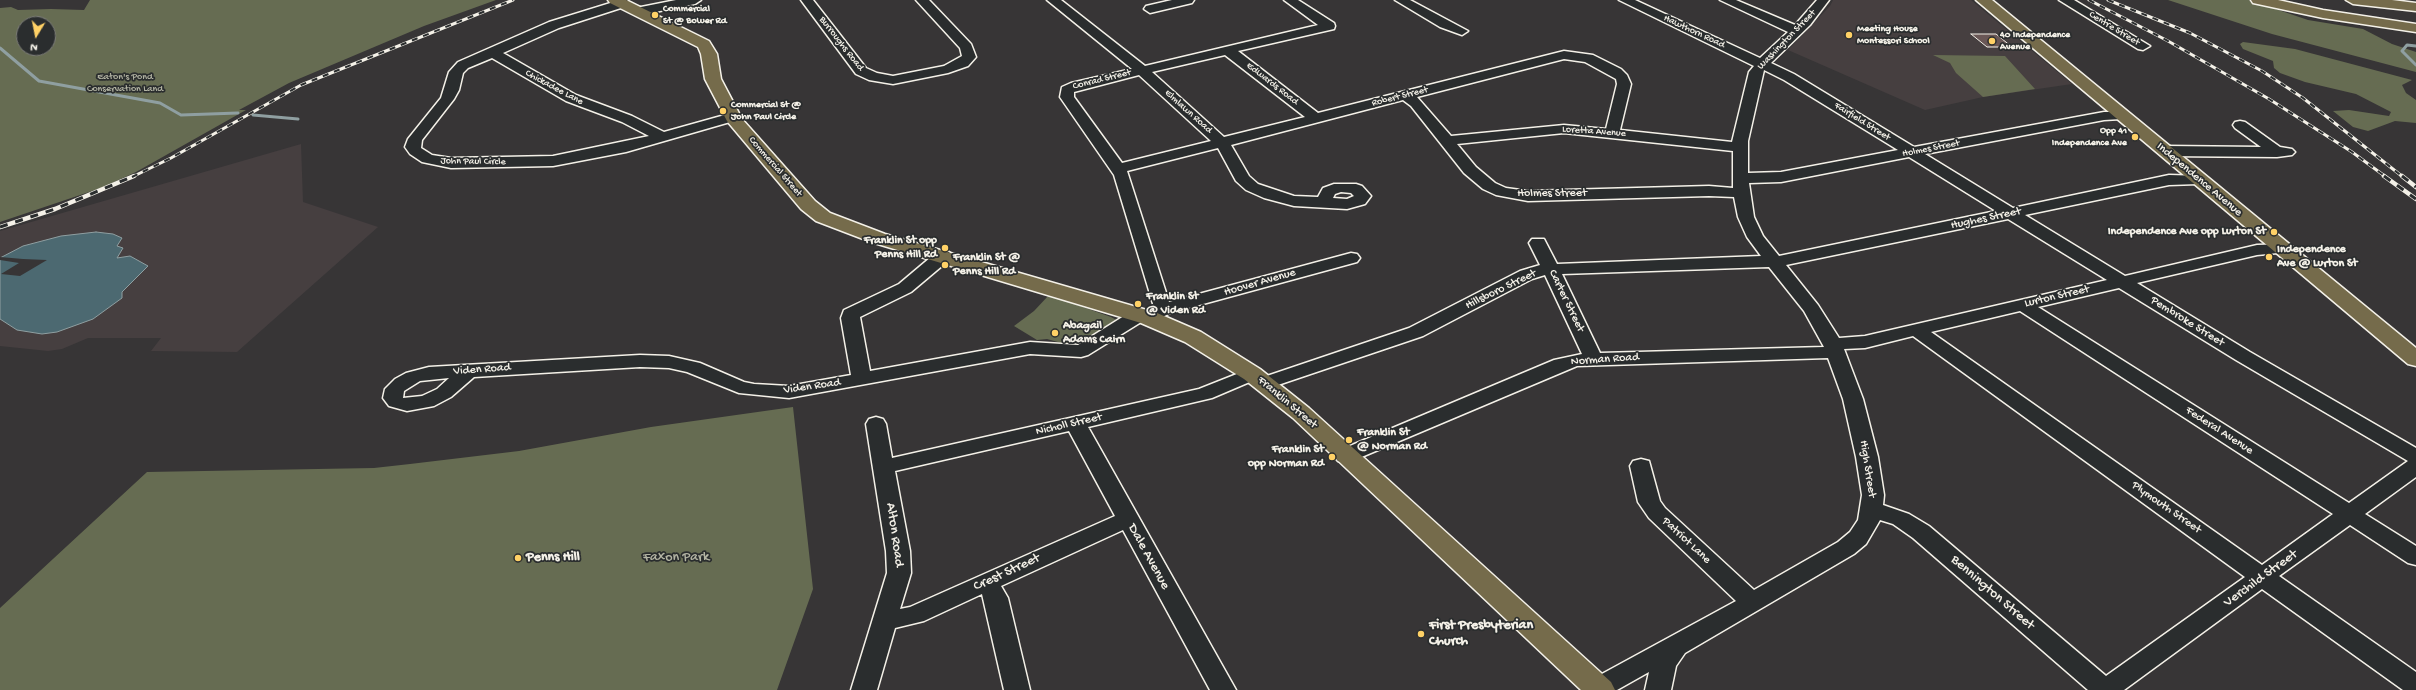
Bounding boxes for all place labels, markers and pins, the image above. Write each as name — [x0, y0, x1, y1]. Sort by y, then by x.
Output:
place label: Commercial St @ Bower Rd — [663, 3, 727, 26]
marker: Commercial St @ Bower Rd — [650, 10, 660, 20]
place label: Meeting House Montessori School — [1857, 23, 1930, 46]
place label: 40 Independence Avenue — [2000, 29, 2070, 52]
marker: Meeting House Montessori School — [1844, 30, 1854, 40]
marker: 40 Independence Avenue — [1987, 36, 1997, 46]
place label: Commercial St @ John Paul Circle — [731, 99, 801, 122]
marker: Commercial St @ John Paul Circle — [718, 106, 728, 116]
place label: Opp 41 Independence Ave — [2052, 125, 2127, 148]
marker: Opp 41 Independence Ave — [2130, 132, 2140, 142]
place label: Independence Ave opp Lurton St — [2108, 225, 2266, 239]
marker: Independence Ave opp Lurton St — [2269, 227, 2279, 237]
place label: Franklin St opp Penns Hill Rd — [864, 234, 937, 262]
marker: Franklin St opp Penns Hill Rd — [940, 243, 950, 253]
place label: Independence Ave @ Lurton St — [2277, 243, 2358, 271]
place label: Franklin St @ Penns Hill Rd — [953, 251, 1020, 279]
marker: Independence Ave @ Lurton St — [2264, 252, 2274, 262]
marker: Franklin St @ Penns Hill Rd — [940, 260, 950, 270]
place label: Franklin St @ Viden Rd — [1146, 290, 1205, 318]
marker: Franklin St @ Viden Rd — [1133, 299, 1143, 309]
place label: Abagail Adams Cairn — [1063, 319, 1125, 347]
marker: Abagail Adams Cairn — [1050, 328, 1060, 338]
place label: Franklin St @ Norman Rd — [1357, 426, 1427, 454]
marker: Franklin St @ Norman Rd — [1344, 435, 1354, 445]
place label: Franklin St opp Norman Rd — [1248, 443, 1324, 471]
marker: Franklin St opp Norman Rd — [1327, 452, 1337, 462]
place label: Penns Hill — [526, 550, 580, 566]
marker: Penns Hill — [513, 553, 523, 563]
place label: First Presbyterian Church — [1429, 618, 1533, 650]
marker: First Presbyterian Church — [1416, 629, 1426, 639]

